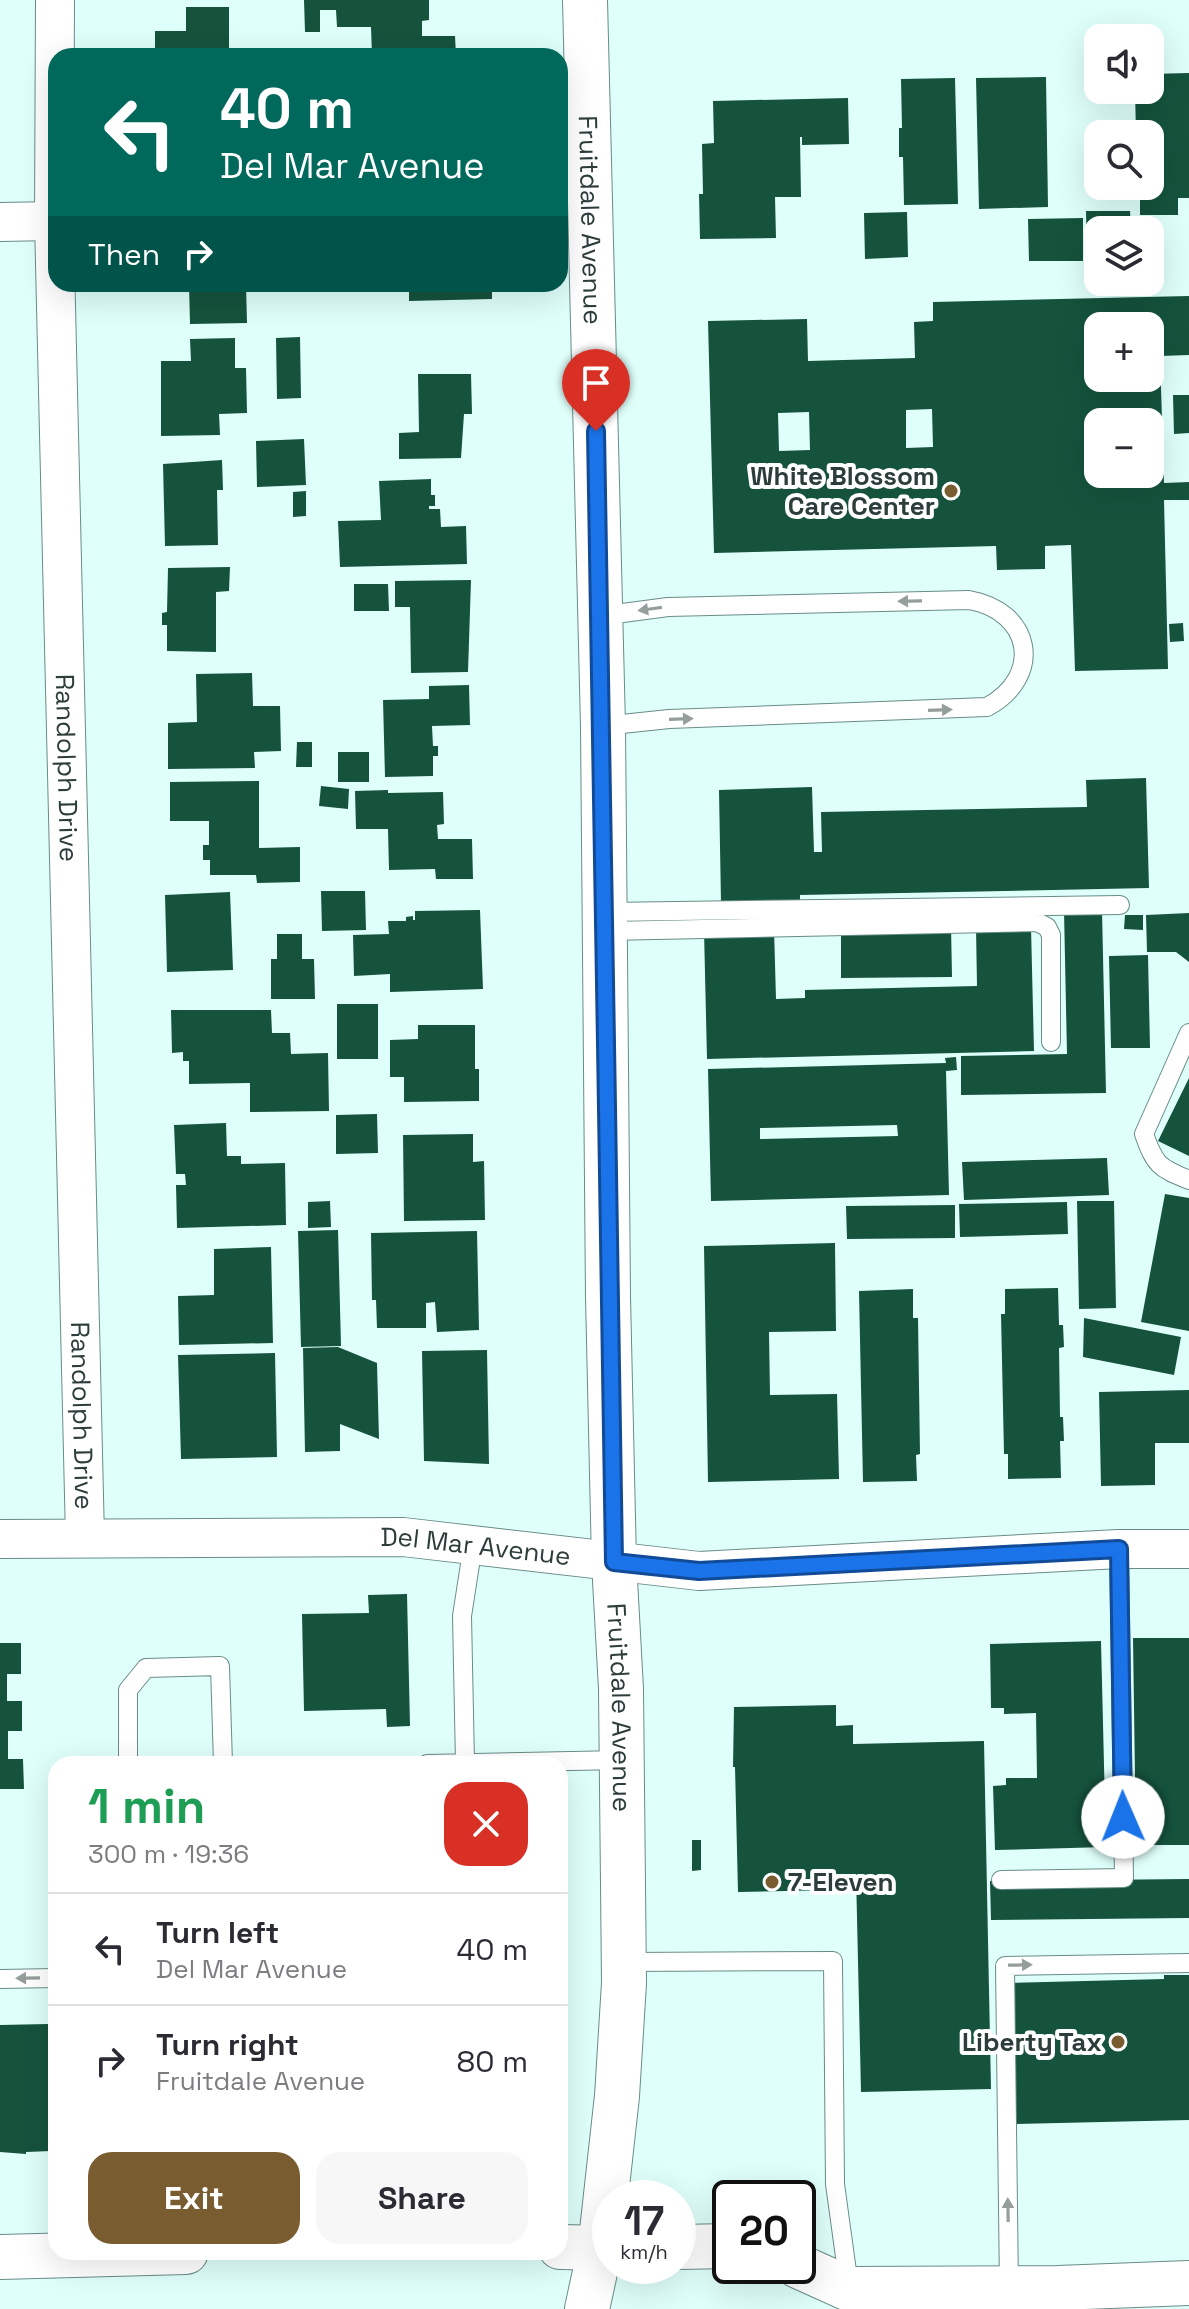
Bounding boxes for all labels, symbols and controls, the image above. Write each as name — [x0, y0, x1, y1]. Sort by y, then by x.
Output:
map controls — [1084, 24, 1164, 488]
button: sound — [1084, 24, 1164, 104]
text: 40 m — [220, 73, 354, 144]
icon: left — [88, 80, 192, 184]
street label: Fruitdale Avenue — [571, 115, 610, 325]
button: search — [1084, 120, 1164, 200]
text: Del Mar Avenue — [220, 143, 485, 189]
button: layers — [1084, 216, 1164, 296]
icon: right — [176, 232, 220, 276]
text: Then — [88, 235, 160, 274]
button: + — [1084, 312, 1164, 392]
pin — [562, 349, 630, 431]
icon: arrive — [574, 361, 618, 405]
button: − — [1084, 408, 1164, 488]
place label: White Blossom Care Center — [750, 459, 935, 523]
marker: White Blossom Care Center — [942, 482, 960, 500]
one-way arrow — [897, 595, 922, 607]
one-way arrow — [637, 603, 662, 616]
street label: Randolph Drive — [48, 673, 86, 862]
one-way arrow — [928, 704, 953, 717]
one-way arrow — [669, 712, 694, 725]
street label: Randolph Drive — [63, 1321, 101, 1510]
street label: Del Mar Avenue — [380, 1519, 572, 1573]
street label: Fruitdale Avenue — [599, 1602, 639, 1812]
position arrow — [1081, 1775, 1165, 1859]
text: 1 min — [88, 1776, 205, 1837]
button: close — [444, 1782, 528, 1866]
text: 300 m · 19:36 — [88, 1837, 249, 1871]
place label: 7-Eleven — [788, 1865, 893, 1899]
marker: 7-Eleven — [763, 1873, 781, 1891]
text: Turn left — [156, 1913, 279, 1952]
icon: left — [88, 1927, 132, 1971]
text: 40 m — [457, 1930, 528, 1969]
text: Del Mar Avenue — [156, 1952, 347, 1986]
one-way arrow — [1008, 1959, 1033, 1971]
one-way arrow — [15, 1972, 40, 1985]
text: Turn right — [156, 2025, 299, 2064]
place label: Liberty Tax — [962, 2025, 1102, 2059]
marker: Liberty Tax — [1109, 2033, 1127, 2051]
icon: right — [88, 2039, 132, 2083]
text: 80 m — [457, 2042, 528, 2081]
text: Fruitdale Avenue — [156, 2064, 365, 2098]
button: Exit — [88, 2152, 300, 2244]
button: Share — [316, 2152, 528, 2244]
speed limit sign: 20 — [712, 2180, 816, 2284]
text: 17 — [624, 2196, 664, 2247]
one-way arrow — [1002, 2197, 1014, 2222]
text: km/h — [620, 2239, 668, 2265]

